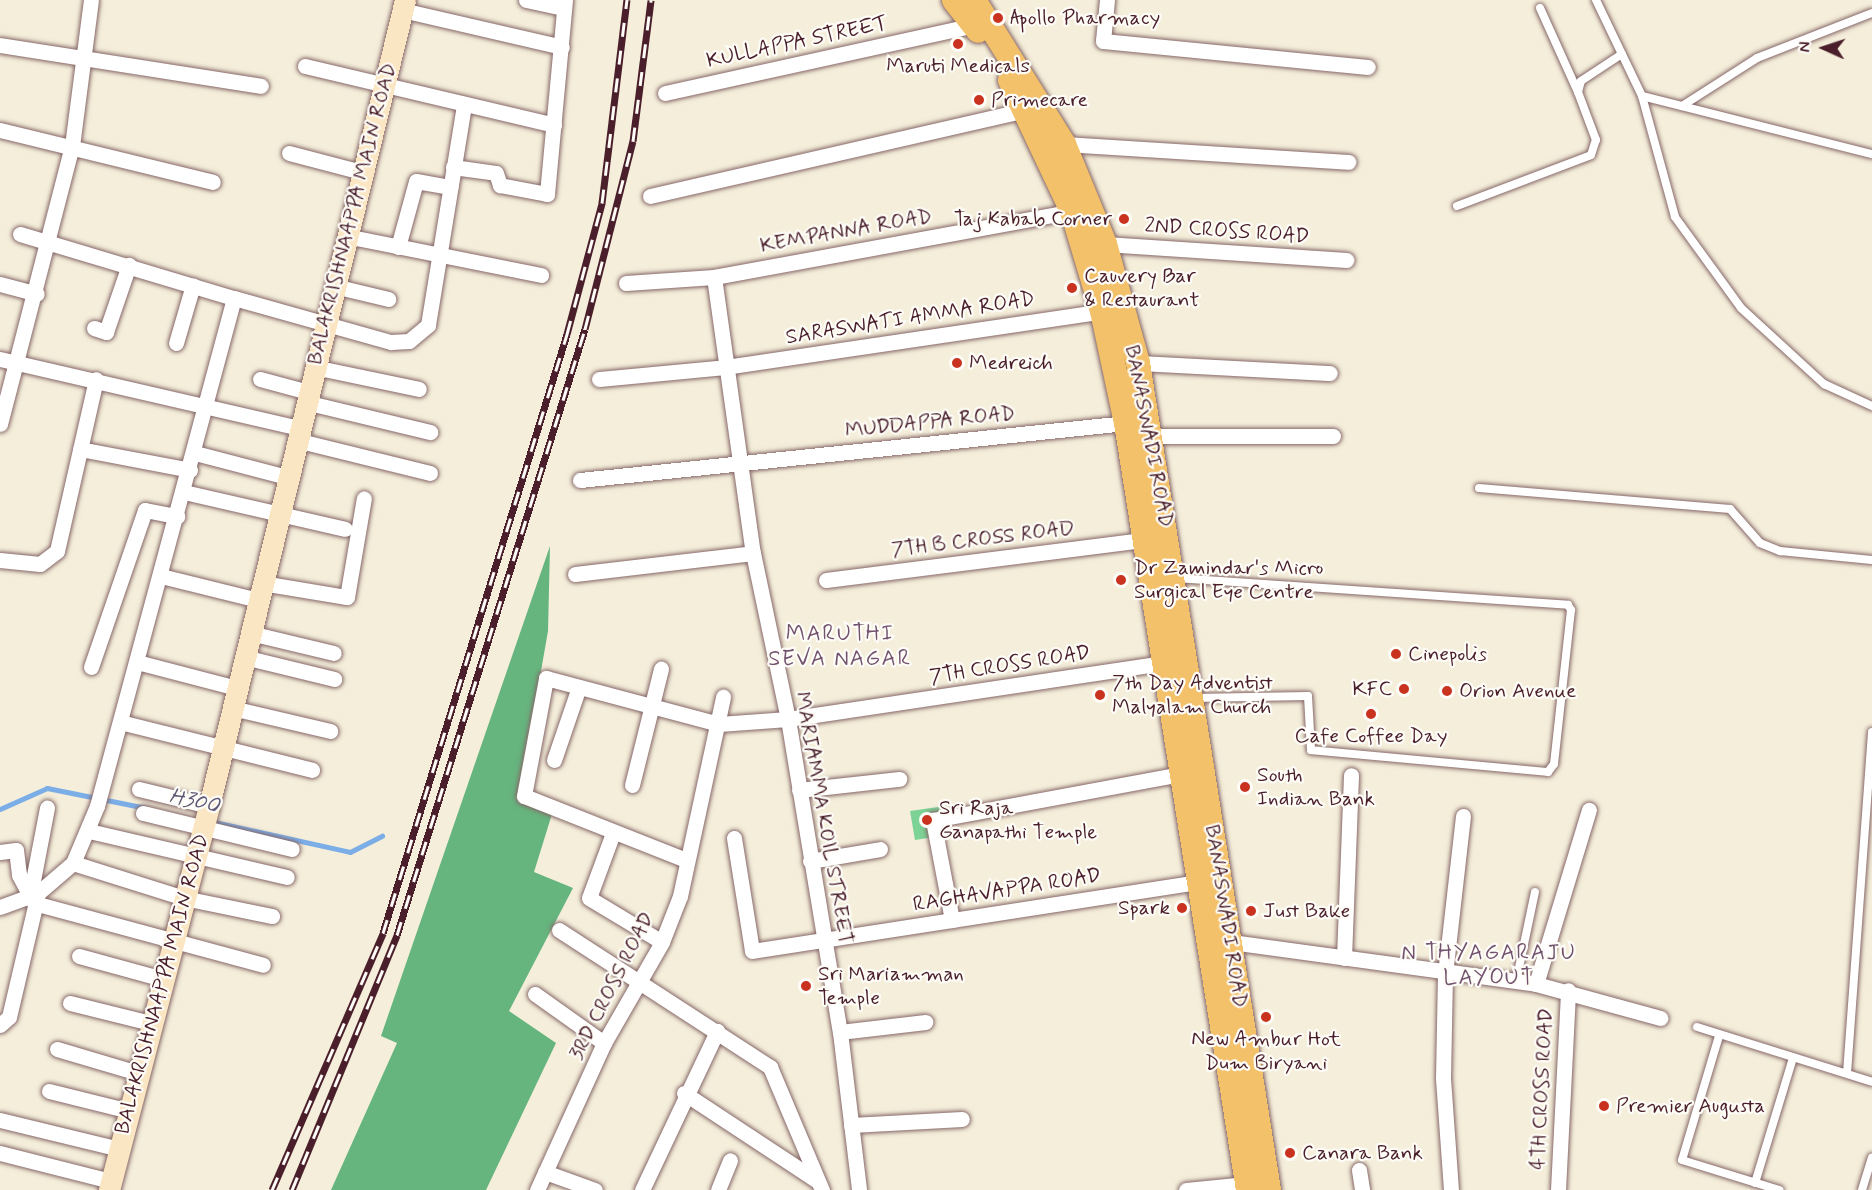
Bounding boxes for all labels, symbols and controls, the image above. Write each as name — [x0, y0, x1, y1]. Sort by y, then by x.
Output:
place label: Apollo Pharmacy — [1010, 5, 1151, 31]
street label: KULLAPPA STREET — [703, 10, 891, 74]
marker: Apollo Pharmacy — [991, 11, 1005, 25]
north arrow — [1794, 18, 1854, 78]
marker: Maruti Medicals — [951, 37, 965, 51]
text: N — [1795, 41, 1816, 53]
place label: Maruti Medicals — [886, 53, 1030, 79]
street label: BALAKRISHNAAPPA MAIN ROAD — [302, 61, 402, 367]
place label: Primecare — [991, 87, 1088, 113]
marker: Primecare — [972, 93, 986, 107]
street label: KEMPANNA ROAD — [759, 204, 933, 258]
place label: Taj Kabab Corner — [946, 206, 1112, 232]
marker: Taj Kabab Corner — [1117, 212, 1131, 226]
street label: 2ND CROSS ROAD — [1143, 213, 1311, 249]
place label: Cauvery Bar & Restaurant — [1084, 263, 1199, 313]
marker: Cauvery Bar & Restaurant — [1065, 281, 1079, 295]
street label: SARASWATI AMMA ROAD — [785, 286, 1035, 350]
street label: BANASWADI ROAD — [1119, 344, 1179, 528]
place label: Medreich — [969, 350, 1053, 376]
marker: Medreich — [950, 356, 964, 370]
street label: MUDDAPPA ROAD — [845, 401, 1015, 443]
street label: 7TH B CROSS ROAD — [891, 515, 1075, 563]
place label: Dr Zamindar's Micro Surgical Eye Centre — [1134, 555, 1331, 605]
marker: Dr Zamindar's Micro Surgical Eye Centre — [1112, 571, 1130, 589]
district label: MARUTHI SEVA NAGAR — [768, 621, 912, 672]
street label: 7TH CROSS ROAD — [927, 640, 1093, 690]
place label: Cinepolis — [1408, 641, 1487, 667]
marker: Cinepolis — [1389, 647, 1403, 661]
place label: 7th Day Adventist Malyalam Church — [1112, 670, 1277, 720]
place label: KFC — [1352, 676, 1392, 702]
place label: Orion Avenue — [1459, 678, 1578, 704]
marker: KFC — [1397, 682, 1411, 696]
marker: Orion Avenue — [1440, 684, 1454, 698]
street label: MARIAMMA KOIL STREET — [789, 687, 859, 949]
marker: 7th Day Adventist Malyalam Church — [1093, 688, 1107, 702]
marker: Cafe Coffee Day — [1364, 707, 1378, 721]
place label: Cafe Coffee Day — [1295, 723, 1447, 749]
place label: South Indian Bank — [1257, 762, 1375, 812]
marker: South Indian Bank — [1238, 780, 1252, 794]
water label: H300 — [167, 784, 221, 820]
place label: Sri Raja Ganapathi Temple — [939, 795, 1094, 845]
marker: Sri Raja Ganapathi Temple — [920, 813, 934, 827]
street label: BANASWADI ROAD — [1199, 824, 1253, 1008]
street label: BALAKRISHNAAPPA MAIN ROAD — [110, 832, 214, 1136]
street label: RAGHAVAPPA ROAD — [911, 863, 1103, 917]
place label: Spark — [1118, 895, 1170, 921]
place label: Just Bake — [1263, 898, 1350, 924]
marker: Spark — [1175, 901, 1189, 915]
marker: Just Bake — [1244, 904, 1258, 918]
street label: 3RD CROSS ROAD — [564, 907, 660, 1065]
district label: N THYAGARAJU LAYOUT — [1404, 940, 1574, 992]
place label: Sri Mariamman Temple — [818, 961, 966, 1011]
marker: Sri Mariamman Temple — [799, 979, 813, 993]
street label: 4TH CROSS ROAD — [1525, 1007, 1559, 1171]
marker: New Ambur Hot Dum Biryani — [1259, 1010, 1273, 1024]
place label: New Ambur Hot Dum Biryani — [1197, 1026, 1335, 1076]
place label: Premier Augusta — [1616, 1093, 1765, 1119]
marker: Premier Augusta — [1597, 1099, 1611, 1113]
place label: Canara Bank — [1302, 1140, 1423, 1166]
marker: Canara Bank — [1283, 1146, 1297, 1160]

